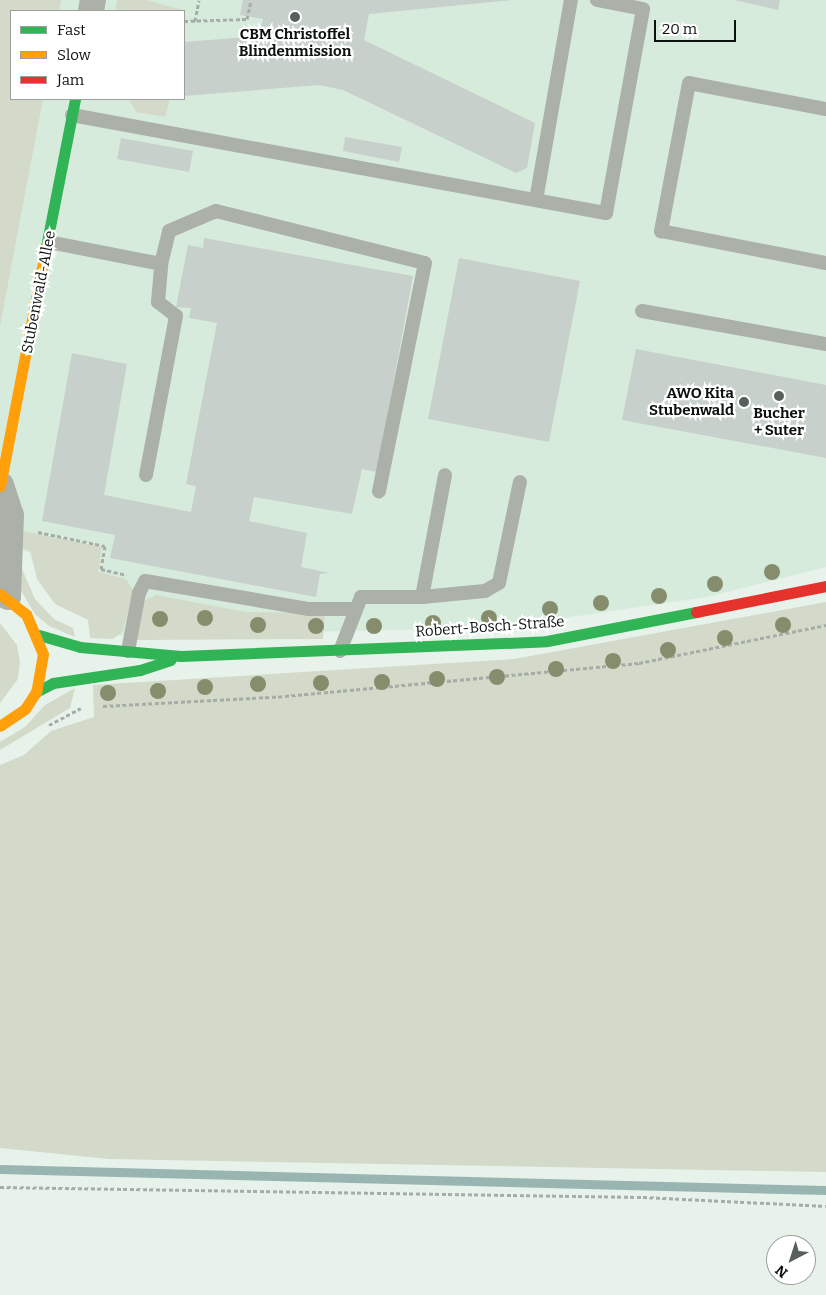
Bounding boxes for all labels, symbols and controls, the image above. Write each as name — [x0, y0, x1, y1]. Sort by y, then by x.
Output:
legend — [10, 10, 185, 100]
scale bar — [656, 10, 738, 42]
marker: CBM Christoffel Blindenmission — [289, 11, 301, 23]
text: 20 m — [662, 20, 697, 38]
text: Fast — [57, 21, 86, 39]
place label: CBM Christoffel Blindenmission — [239, 25, 351, 60]
text: Slow — [57, 46, 91, 64]
text: Jam — [57, 71, 84, 89]
street label: Stubenwald-Allee — [18, 229, 60, 355]
place label: AWO Kita Stubenwald — [649, 384, 734, 419]
marker: Bucher + Suter — [773, 390, 785, 402]
marker: AWO Kita Stubenwald — [738, 396, 750, 408]
place label: Bucher + Suter — [753, 404, 805, 439]
street label: Robert-Bosch-Straße — [415, 613, 565, 641]
north arrow — [766, 1235, 816, 1285]
text: N — [772, 1261, 791, 1281]

